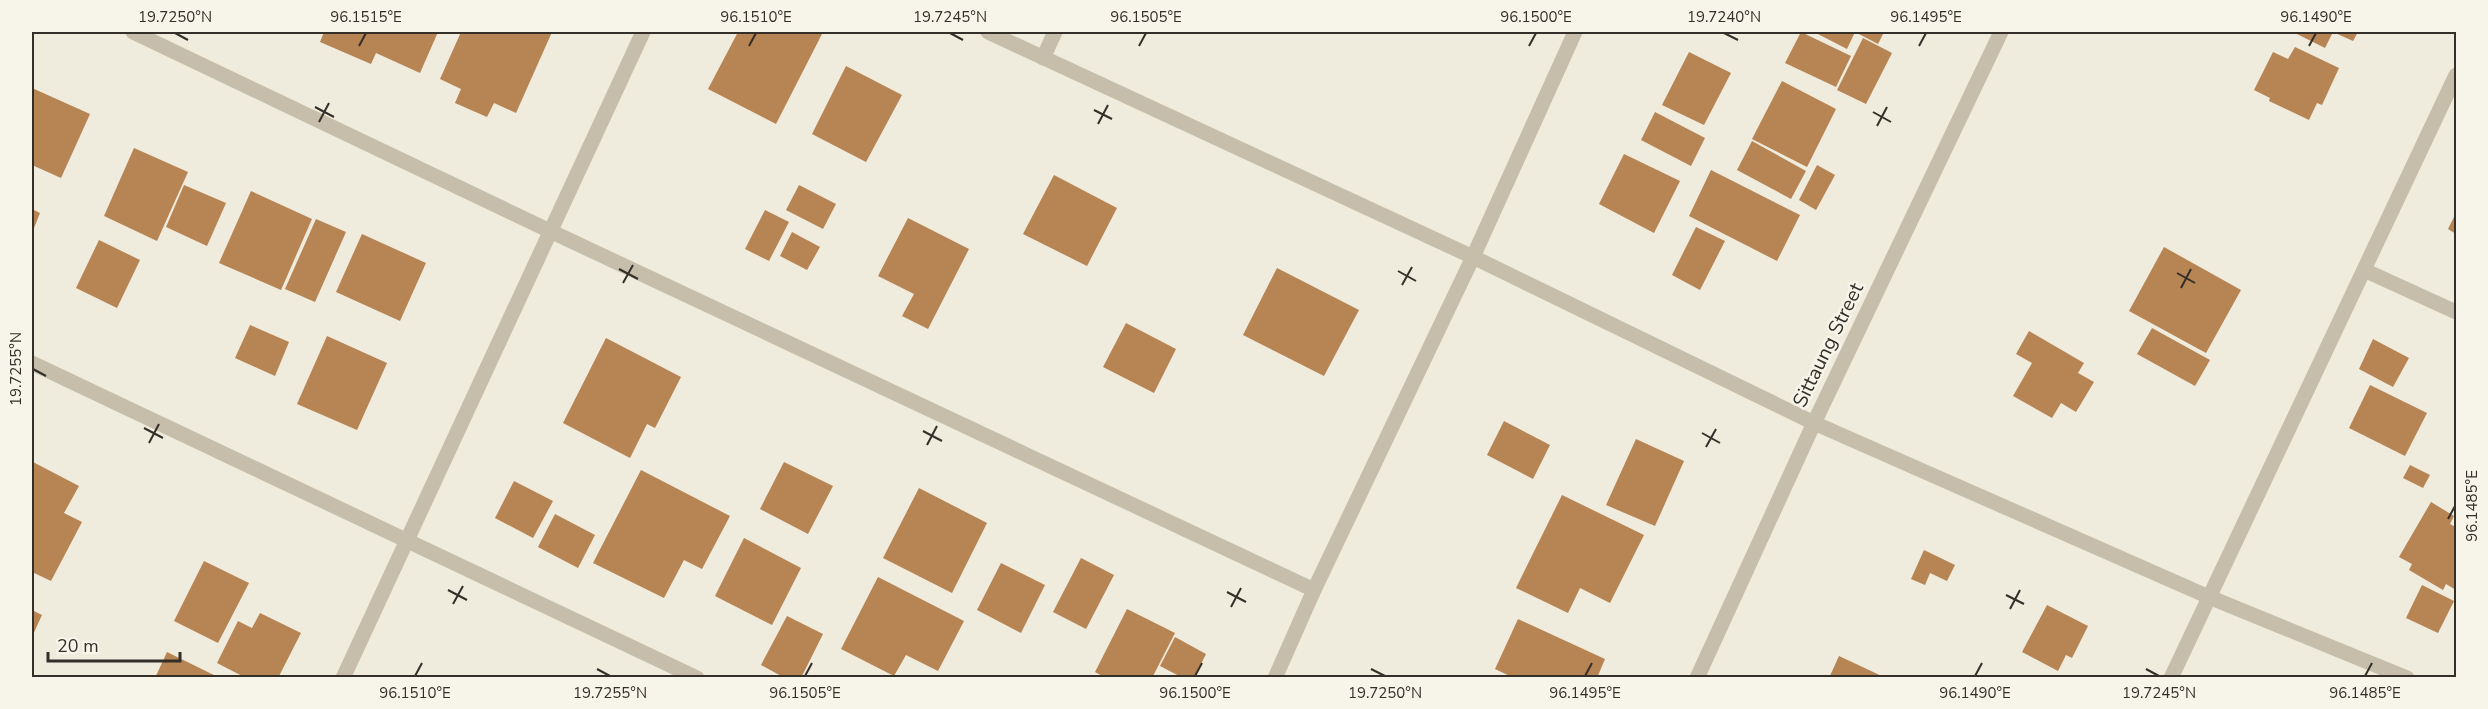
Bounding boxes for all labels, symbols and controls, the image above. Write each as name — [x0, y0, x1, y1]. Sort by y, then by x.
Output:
text: 19.7250°N — [138, 7, 212, 27]
text: 96.1515°E — [330, 7, 402, 27]
text: 96.1510°E — [720, 7, 792, 27]
text: 19.7245°N — [913, 7, 987, 27]
text: 96.1505°E — [1110, 7, 1182, 27]
text: 96.1500°E — [1500, 7, 1572, 27]
text: 19.7240°N — [1687, 7, 1761, 27]
text: 96.1495°E — [1890, 7, 1962, 27]
text: 96.1490°E — [2280, 7, 2352, 27]
street label: Sittaung Street — [1786, 277, 1870, 412]
text: 19.7255°N — [6, 332, 26, 406]
text: 96.1485°E — [2462, 470, 2482, 542]
scale bar — [48, 625, 180, 663]
text: 20 m — [57, 634, 99, 658]
text: 96.1510°E — [379, 683, 451, 703]
text: 19.7255°N — [573, 683, 647, 703]
text: 96.1505°E — [769, 683, 841, 703]
text: 96.1500°E — [1159, 683, 1231, 703]
text: 19.7250°N — [1348, 683, 1422, 703]
text: 96.1495°E — [1549, 683, 1621, 703]
text: 96.1490°E — [1939, 683, 2011, 703]
text: 19.7245°N — [2122, 683, 2196, 703]
text: 96.1485°E — [2329, 683, 2401, 703]

